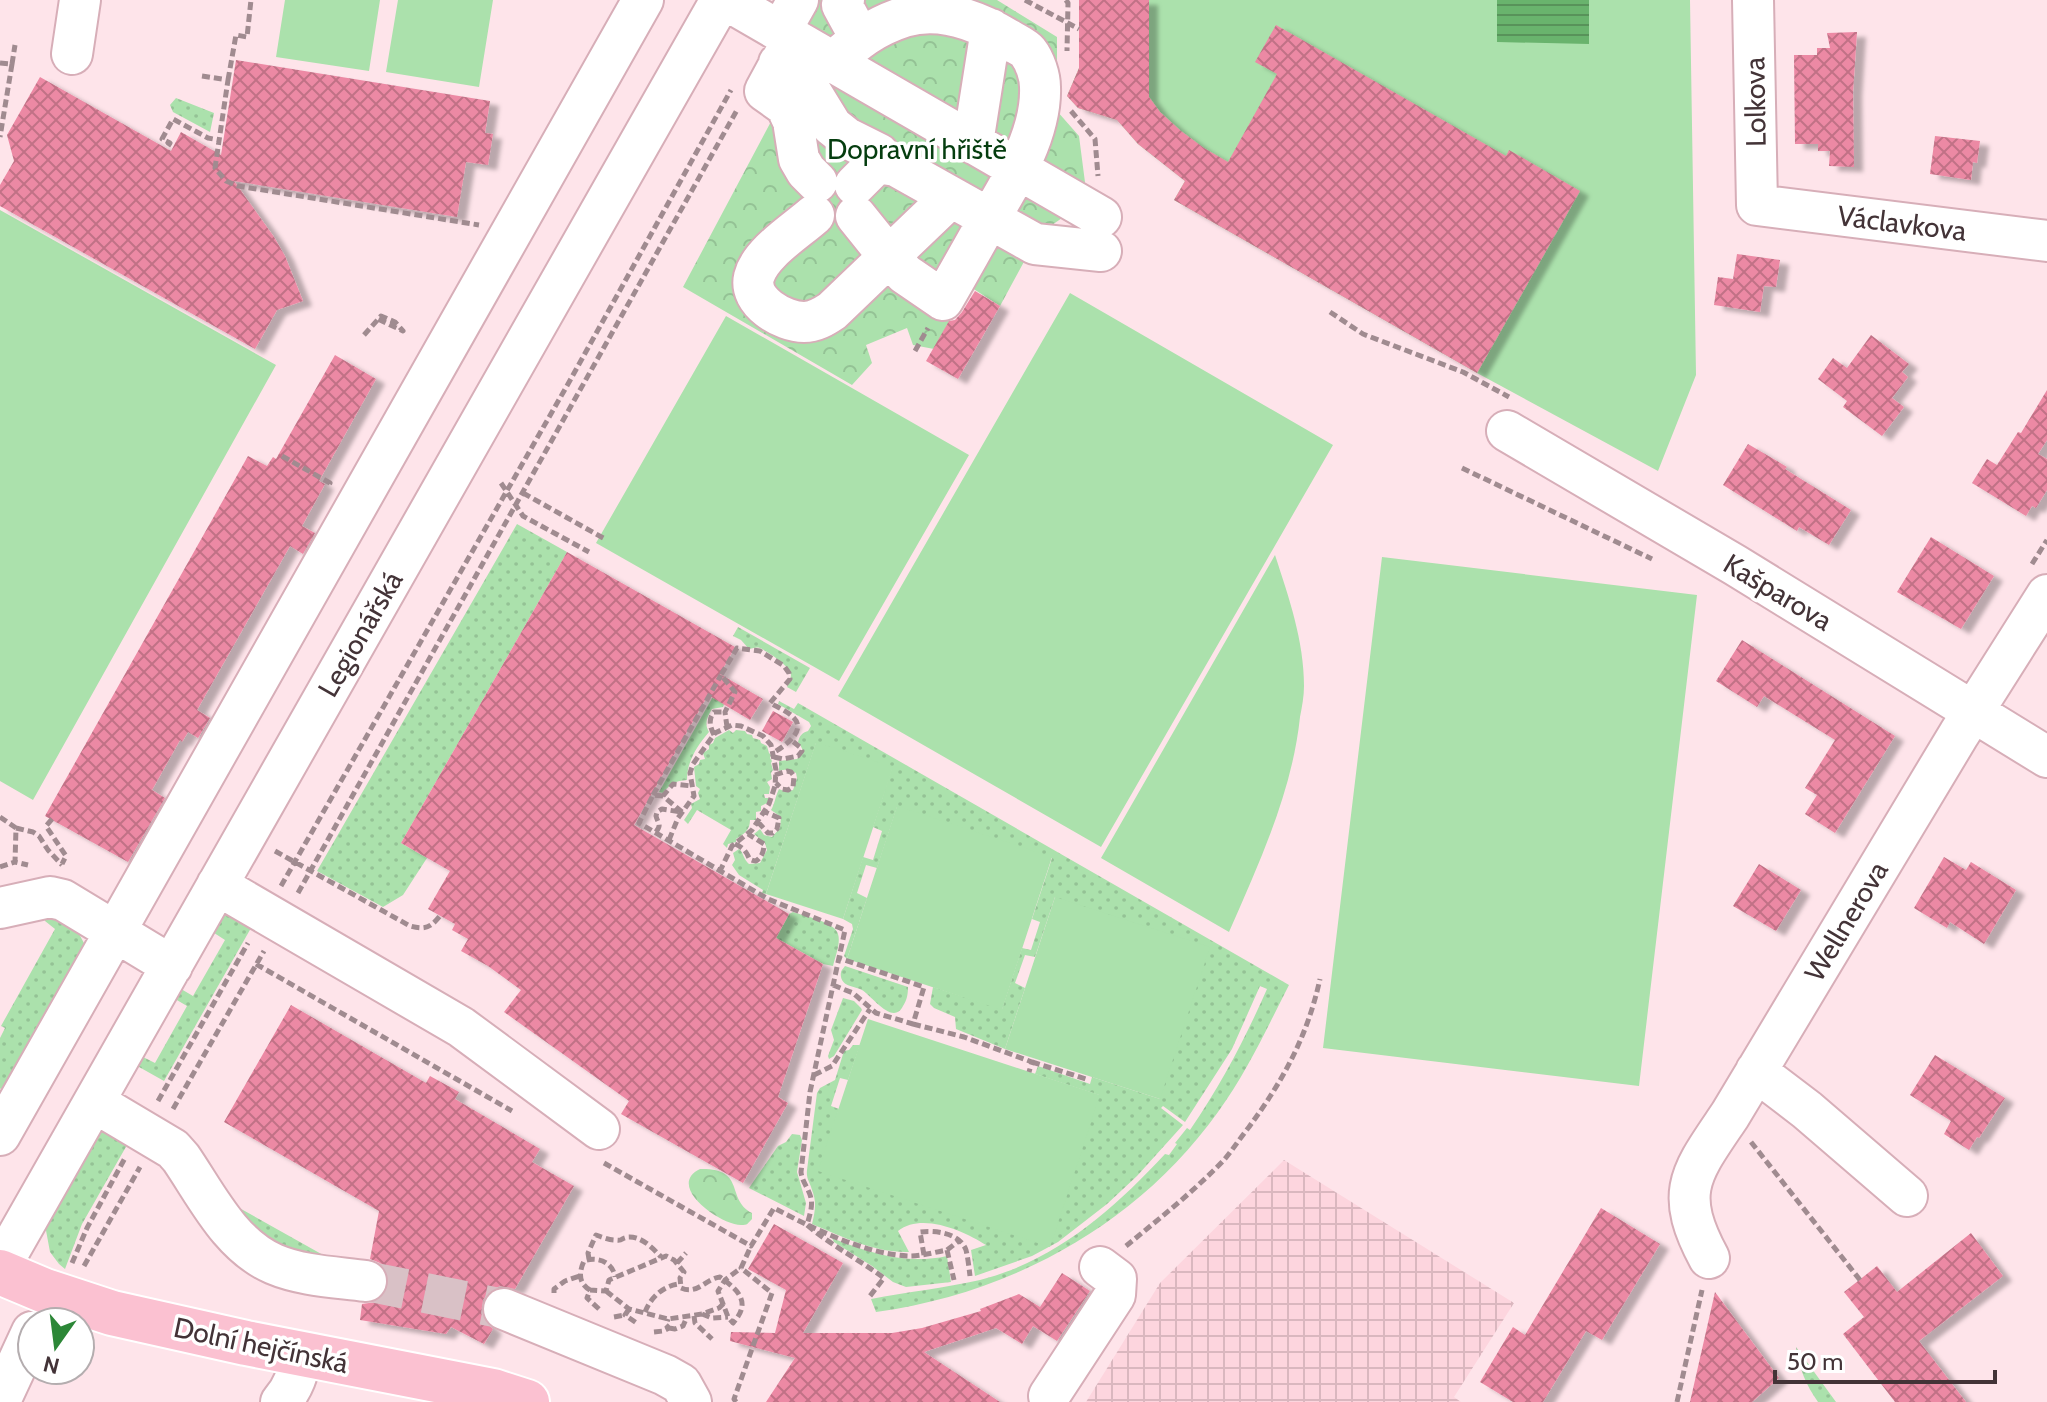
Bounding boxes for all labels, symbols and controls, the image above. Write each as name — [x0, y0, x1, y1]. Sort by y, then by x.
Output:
street label: Lolkova — [1737, 56, 1773, 147]
park label: Dopravní hřiště — [827, 132, 1007, 166]
street label: Václavkova — [1836, 198, 1969, 248]
street label: Kašparova — [1718, 546, 1839, 638]
street label: Legionářská — [310, 565, 410, 703]
street label: Wellnerova — [1797, 855, 1895, 987]
north arrow — [16, 1306, 96, 1386]
street label: Dolní hejčínská — [171, 1310, 352, 1380]
scale bar — [1775, 1334, 1995, 1384]
text: 50 m — [1787, 1347, 1843, 1376]
text: N — [40, 1350, 62, 1380]

